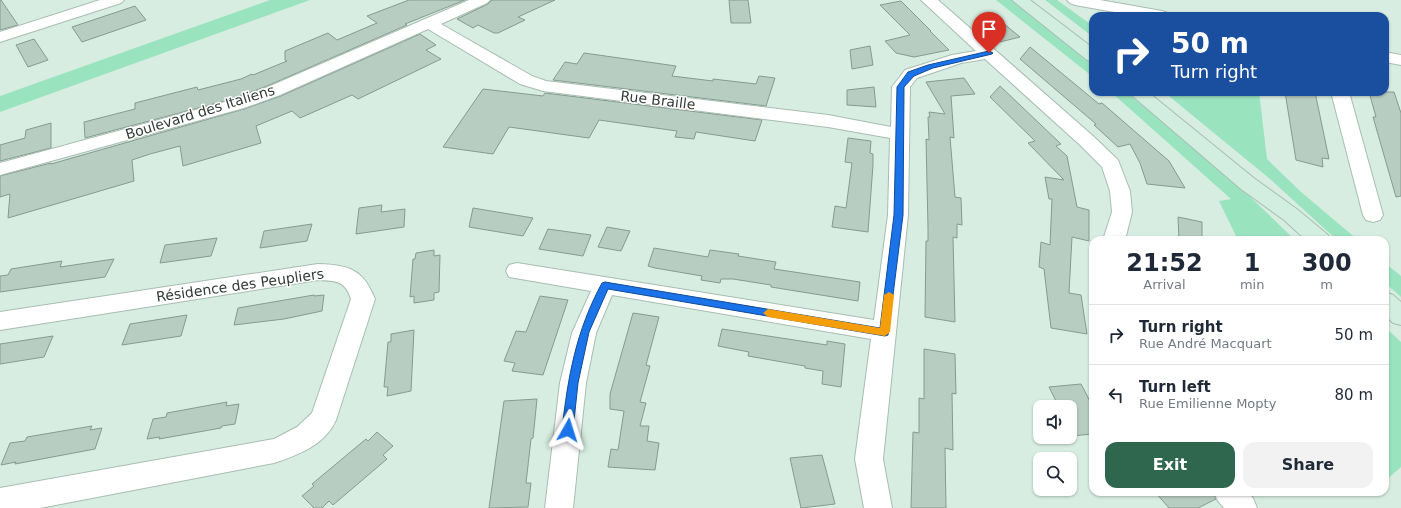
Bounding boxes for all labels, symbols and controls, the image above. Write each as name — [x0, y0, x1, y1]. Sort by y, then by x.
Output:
pin — [972, 12, 1006, 53]
icon: arrive — [978, 18, 1000, 40]
text: 50 m — [1171, 27, 1249, 60]
icon: right — [1105, 28, 1157, 80]
text: Turn right — [1171, 61, 1257, 82]
street label: Boulevard des Italiens — [123, 82, 277, 142]
street label: Rue Braille — [620, 87, 696, 113]
text: 21:52 — [1126, 249, 1203, 277]
text: 1 — [1244, 249, 1260, 277]
text: 300 — [1302, 249, 1352, 277]
street label: Résidence des Peupliers — [155, 265, 325, 305]
text: Arrival — [1143, 277, 1186, 292]
text: min — [1240, 277, 1264, 292]
text: m — [1320, 277, 1333, 292]
text: Turn right — [1139, 318, 1223, 336]
icon: right — [1105, 324, 1127, 346]
text: 50 m — [1335, 326, 1373, 344]
text: Rue André Macquart — [1139, 336, 1272, 351]
text: Turn left — [1139, 378, 1211, 396]
icon: left — [1105, 384, 1127, 406]
text: 80 m — [1335, 386, 1373, 404]
text: Rue Emilienne Mopty — [1139, 396, 1276, 411]
map controls — [1033, 400, 1077, 496]
button: sound — [1033, 400, 1077, 444]
position arrow — [547, 409, 589, 451]
button: Exit — [1105, 442, 1235, 488]
button: Share — [1243, 442, 1373, 488]
button: search — [1033, 452, 1077, 496]

